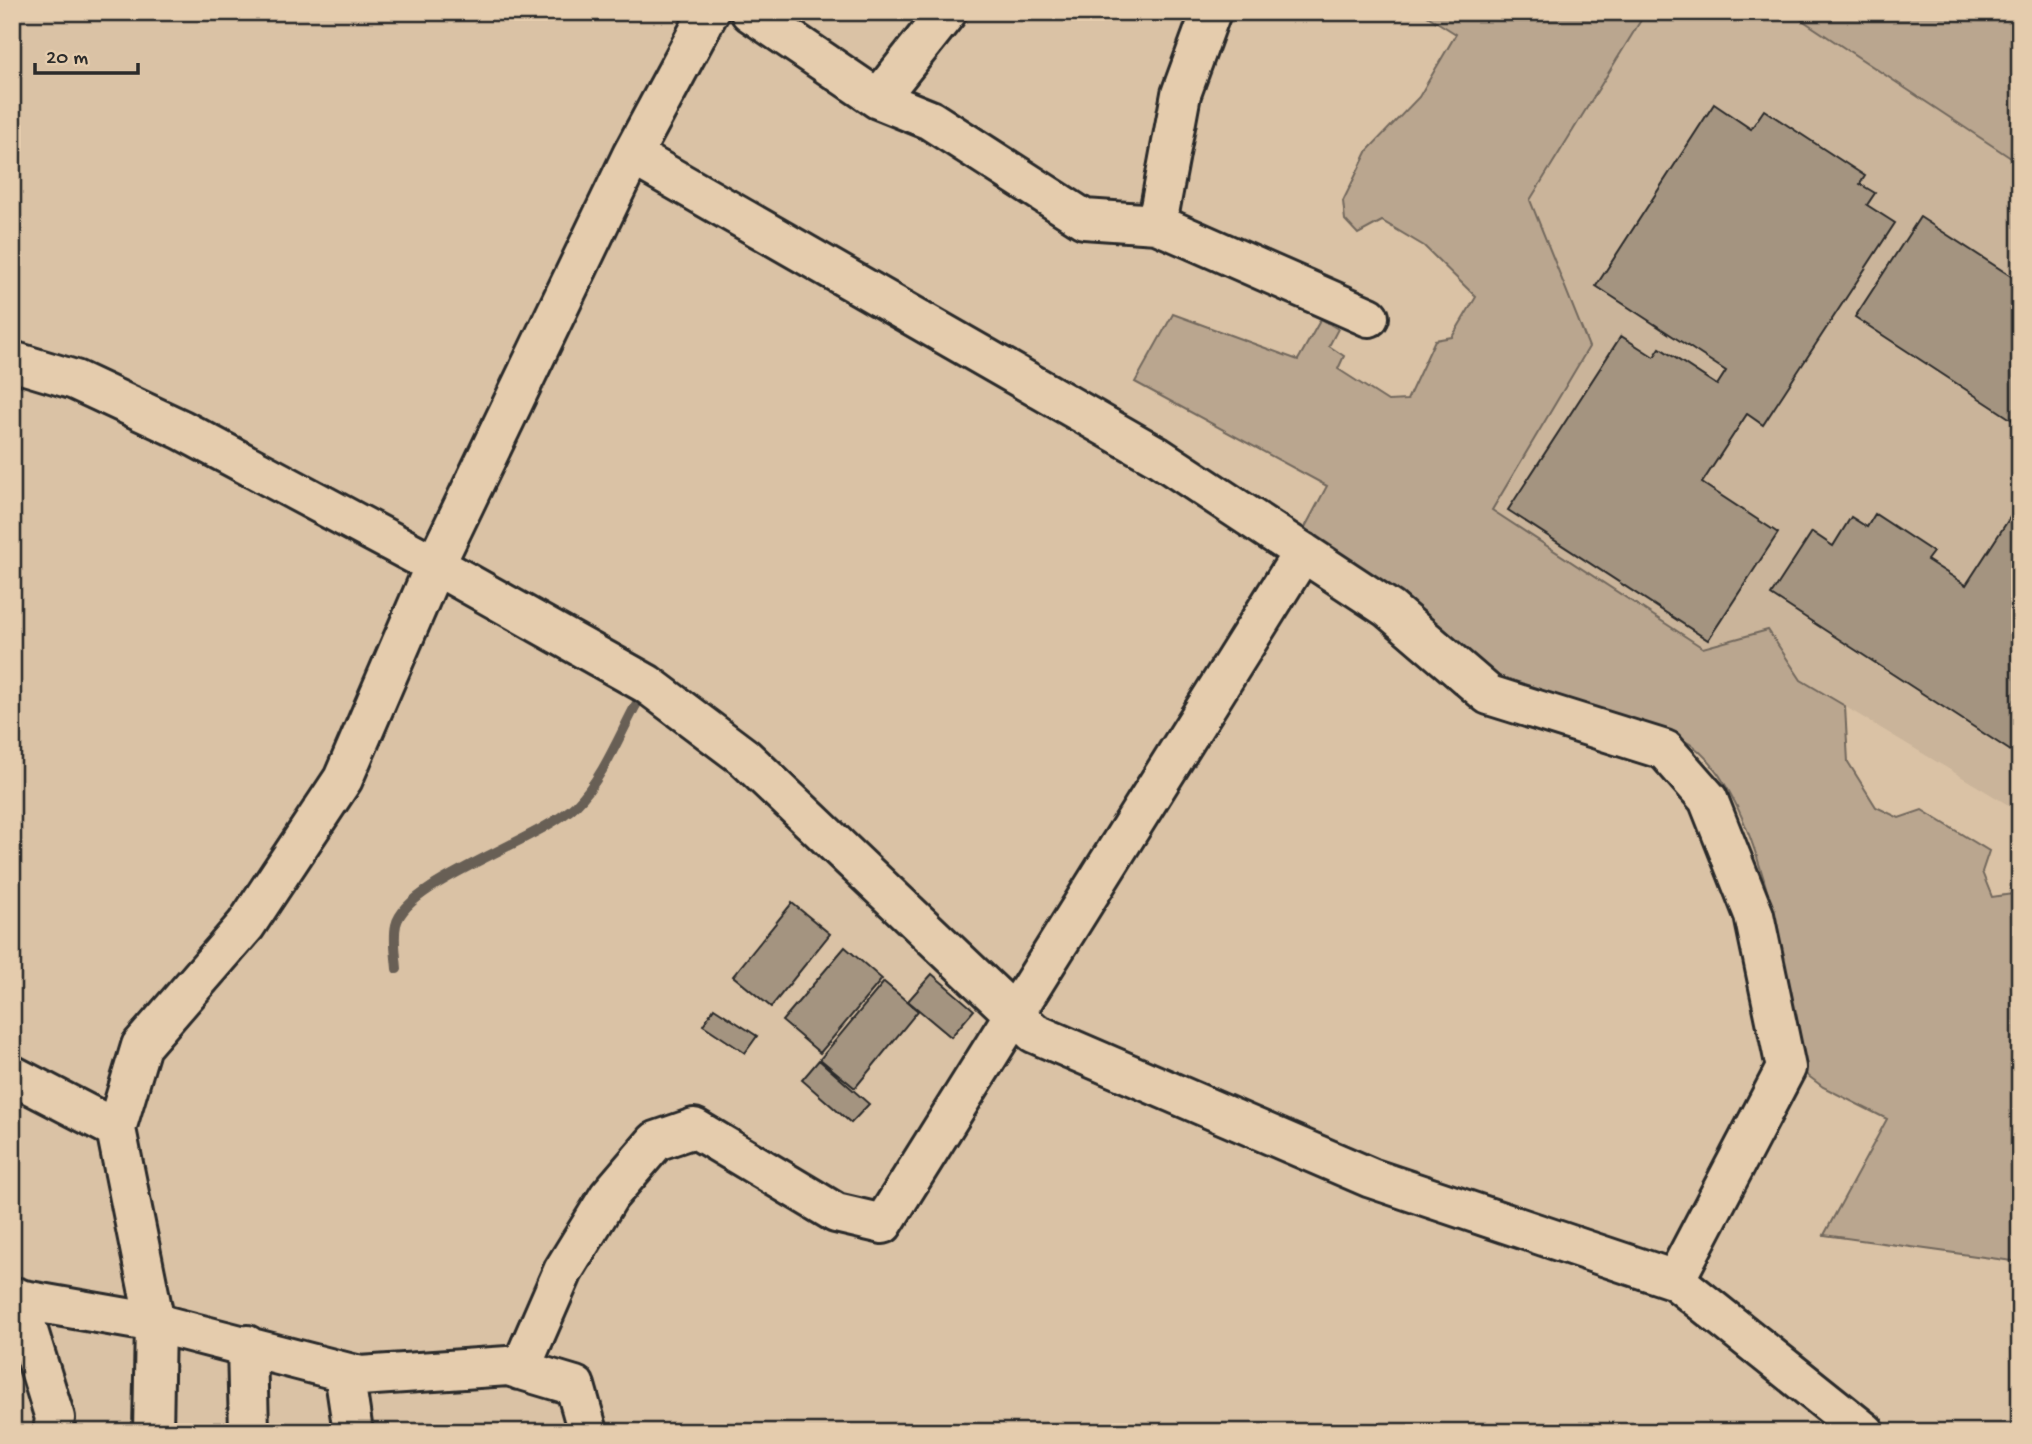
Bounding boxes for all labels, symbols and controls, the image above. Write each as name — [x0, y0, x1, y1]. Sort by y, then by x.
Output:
scale bar — [35, 32, 138, 76]
text: 20 m — [46, 47, 88, 72]

